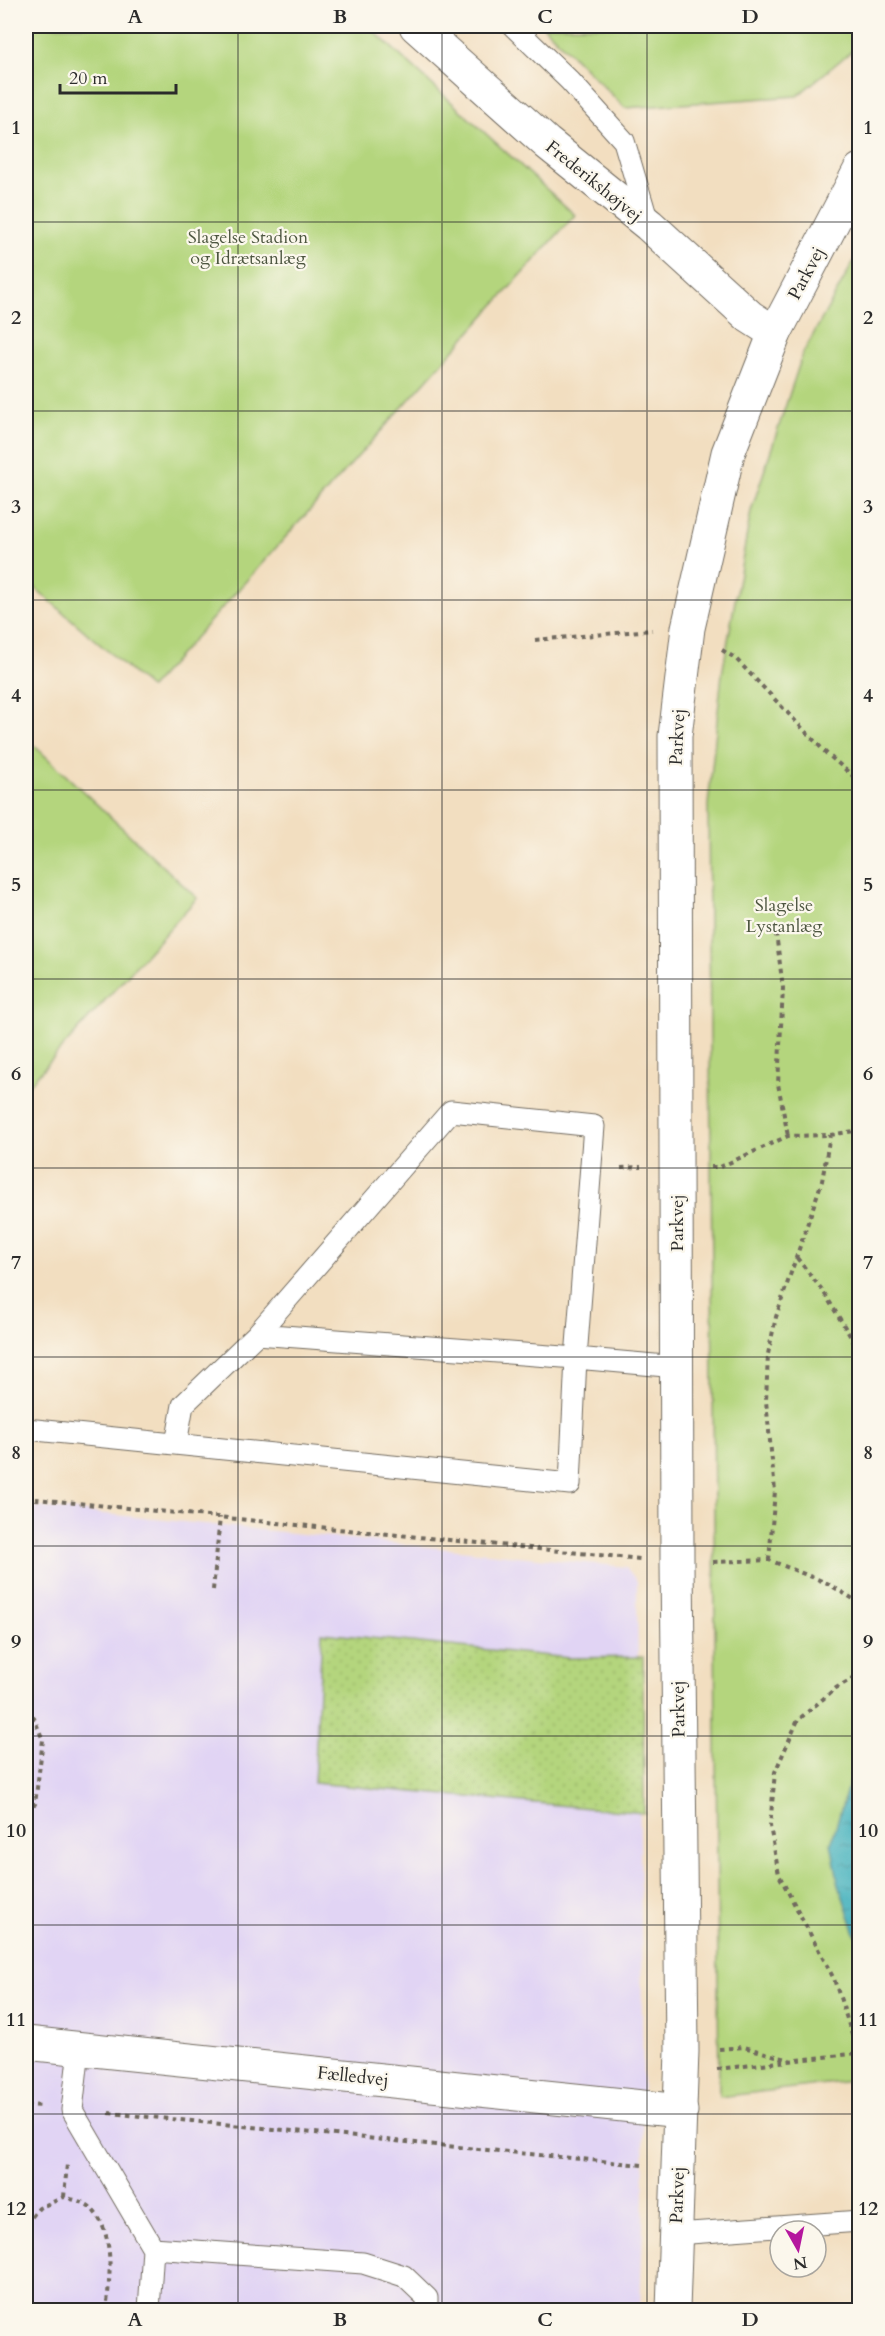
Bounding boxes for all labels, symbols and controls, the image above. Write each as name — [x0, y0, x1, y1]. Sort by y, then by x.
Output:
text: A — [127, 3, 143, 30]
text: B — [333, 3, 347, 30]
text: C — [537, 3, 553, 30]
text: D — [741, 3, 759, 30]
scale bar — [60, 57, 176, 95]
text: 20 m — [69, 66, 108, 91]
text: 1 — [11, 114, 21, 141]
text: 1 — [863, 114, 873, 141]
street label: Frederikshøjvej — [540, 135, 647, 228]
park label: Slagelse Stadion og Idrætsanlæg — [188, 225, 309, 271]
street label: Parkvej — [782, 242, 831, 304]
text: 2 — [11, 304, 21, 331]
text: 2 — [863, 304, 873, 331]
text: 3 — [11, 493, 21, 520]
text: 3 — [863, 493, 873, 520]
text: 4 — [11, 682, 21, 709]
text: 4 — [863, 682, 873, 709]
street label: Parkvej — [664, 708, 691, 766]
text: 5 — [11, 871, 21, 898]
text: 5 — [863, 871, 873, 898]
park label: Slagelse Lystanlæg — [746, 893, 823, 939]
text: 6 — [11, 1060, 21, 1087]
text: 6 — [863, 1060, 873, 1087]
street label: Parkvej — [665, 1195, 690, 1251]
text: 7 — [11, 1249, 21, 1276]
text: 7 — [863, 1249, 873, 1276]
text: 8 — [11, 1439, 21, 1466]
text: 8 — [863, 1439, 873, 1466]
text: 9 — [11, 1628, 21, 1655]
text: 9 — [863, 1628, 873, 1655]
street label: Parkvej — [666, 1680, 691, 1738]
text: 10 — [6, 1817, 26, 1844]
text: 10 — [858, 1817, 878, 1844]
text: 11 — [6, 2006, 26, 2033]
text: 11 — [858, 2006, 878, 2033]
street label: Fælledvej — [316, 2060, 390, 2093]
street label: Parkvej — [664, 2166, 691, 2224]
text: 12 — [6, 2195, 26, 2222]
text: 12 — [858, 2195, 878, 2222]
north arrow — [768, 2219, 828, 2279]
text: N — [792, 2251, 809, 2275]
text: A — [127, 2306, 143, 2333]
text: B — [333, 2306, 347, 2333]
text: C — [537, 2306, 553, 2333]
text: D — [741, 2306, 759, 2333]

